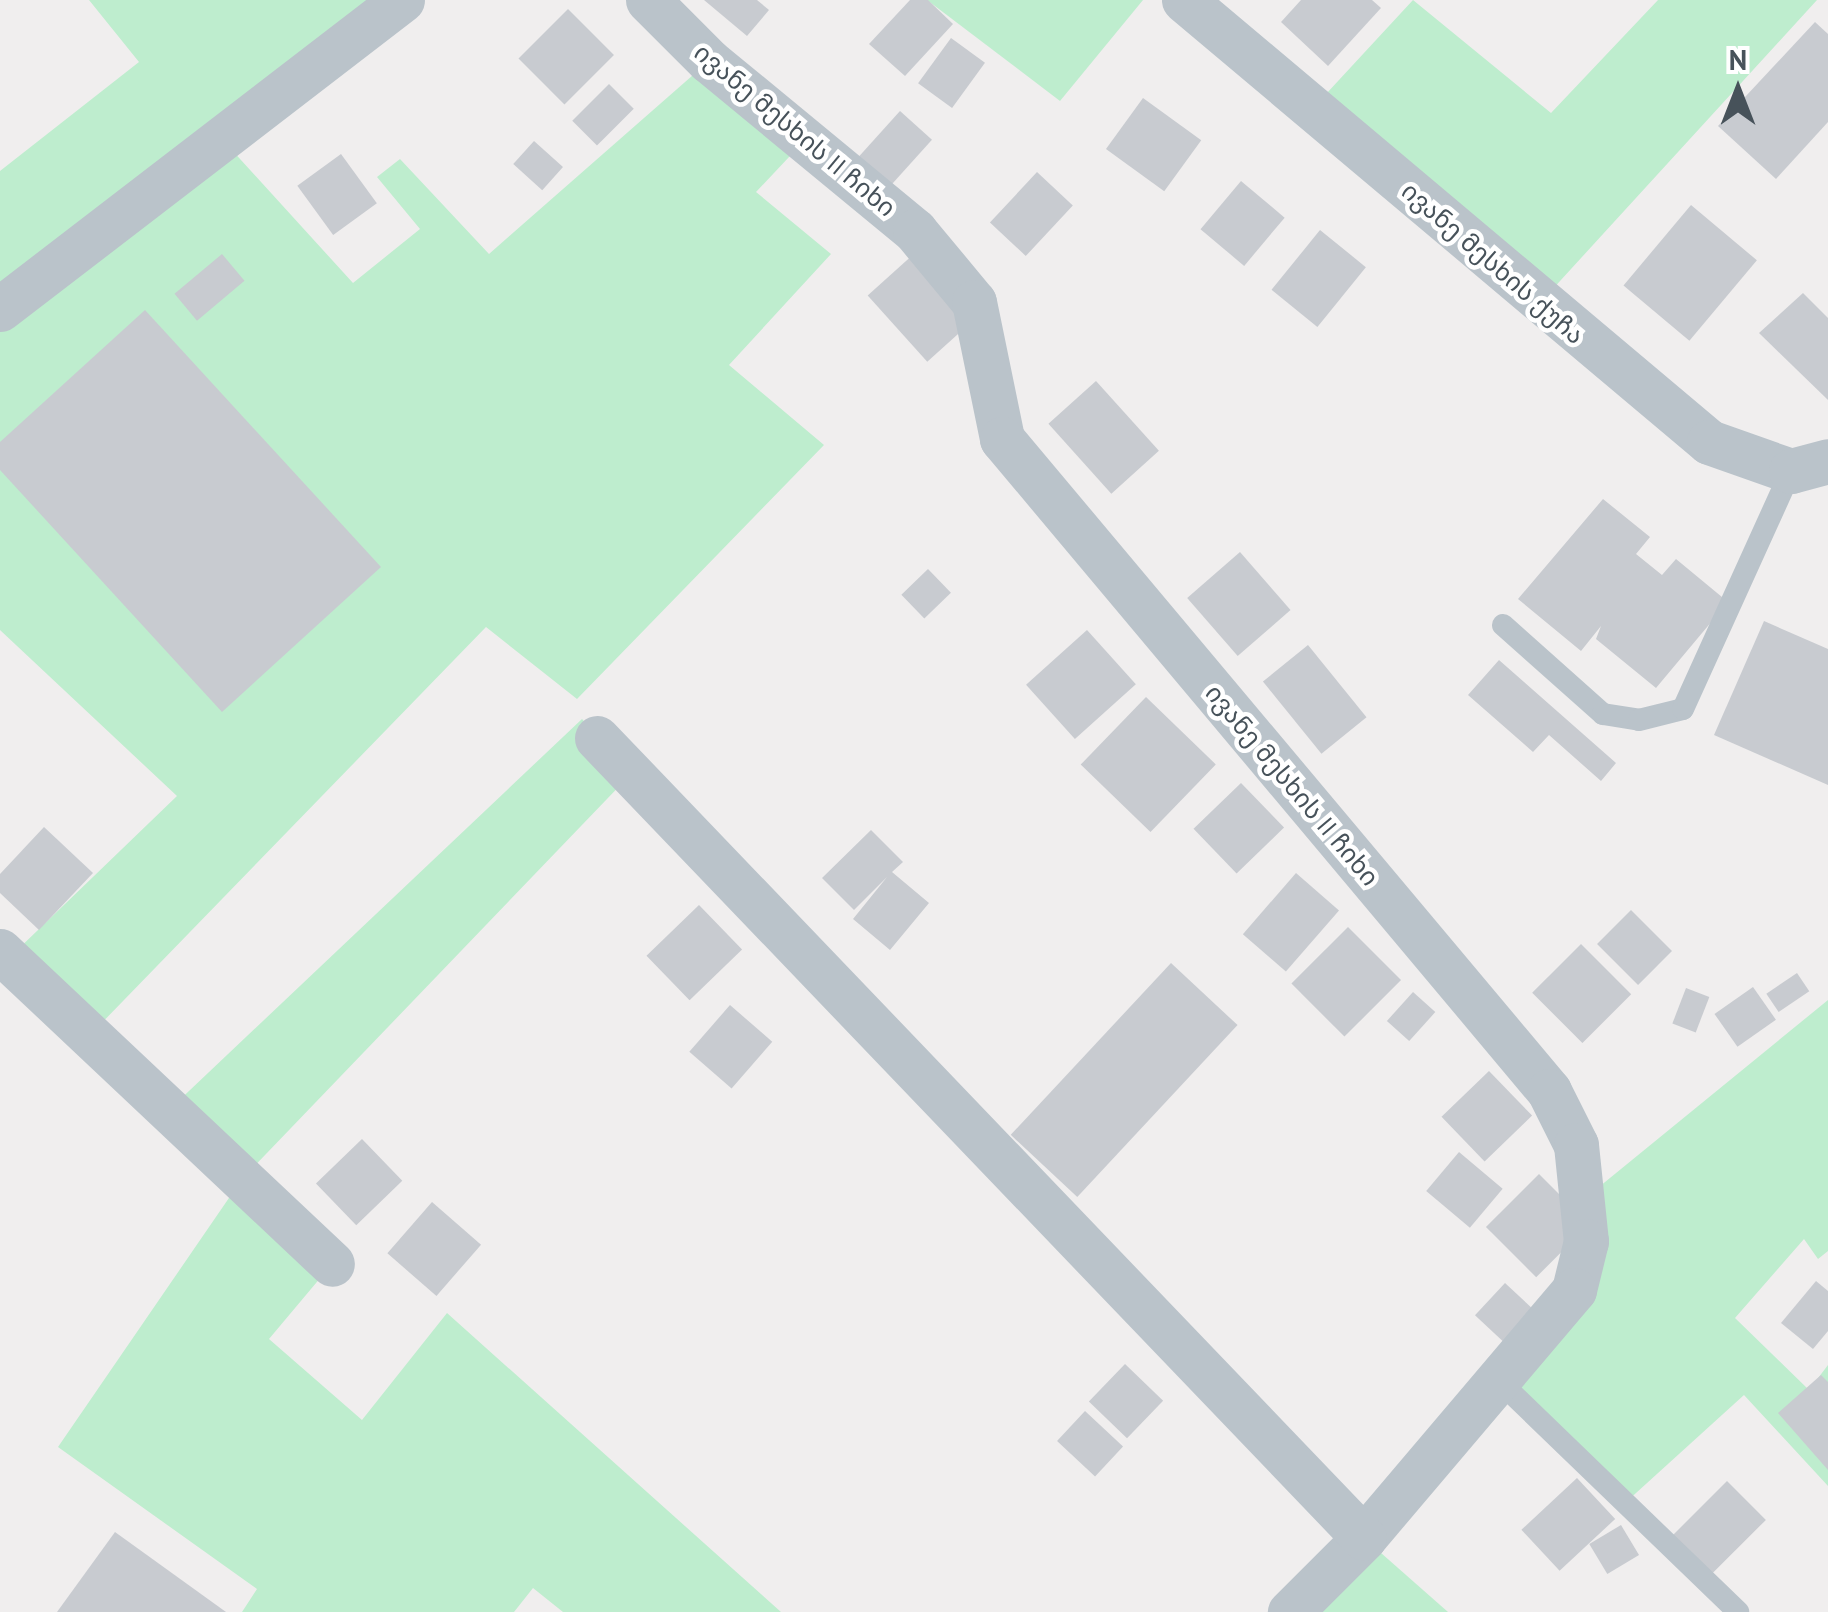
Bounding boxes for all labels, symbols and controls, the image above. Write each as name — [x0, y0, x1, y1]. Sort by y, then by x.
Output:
street label: ივანე მესხის II ჩიხი — [688, 37, 902, 223]
north arrow — [1688, 40, 1788, 140]
text: N — [1729, 41, 1747, 78]
street label: ივანე მესხის ქუჩა — [1396, 176, 1590, 350]
street label: ივანე მესხის II ჩიხი — [1199, 678, 1385, 892]

